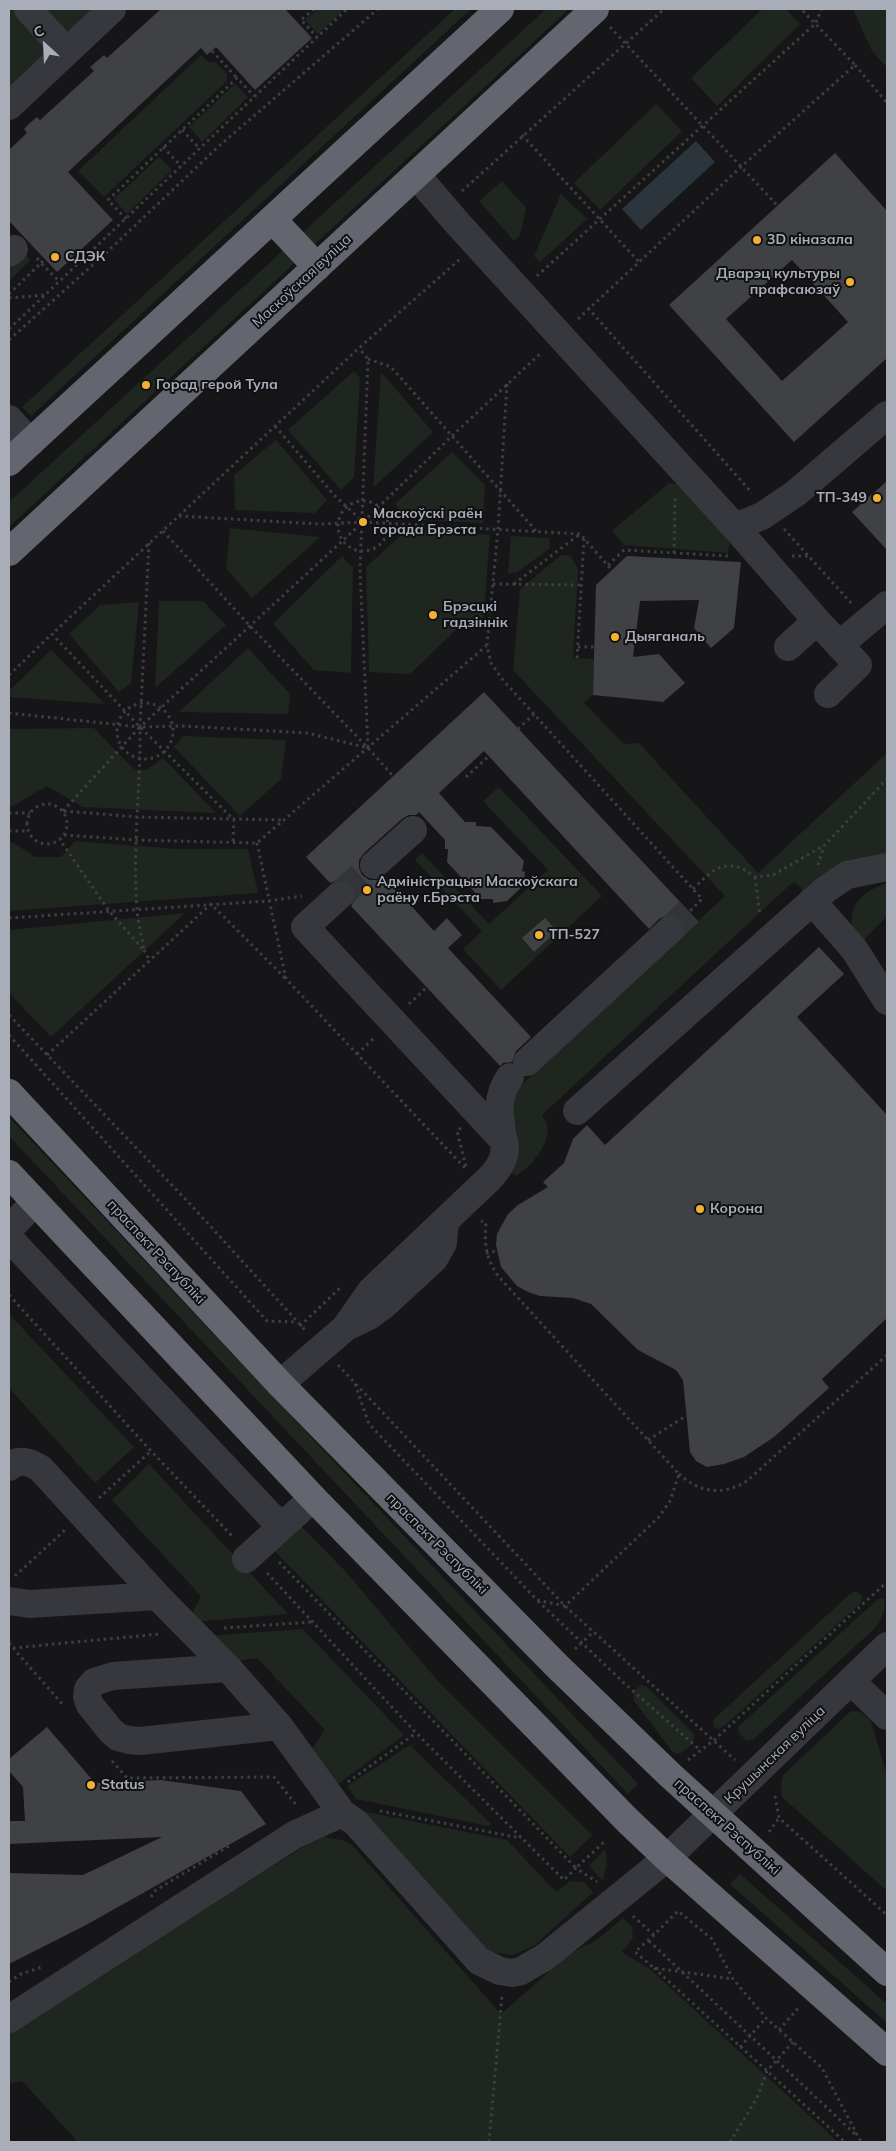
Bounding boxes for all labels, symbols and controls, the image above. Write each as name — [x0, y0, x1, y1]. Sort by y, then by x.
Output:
north arrow — [20, 20, 70, 70]
text: С — [31, 21, 47, 42]
street label: Маскоўская вуліца — [249, 231, 355, 331]
place label: 3D кіназала — [767, 232, 853, 248]
marker: 3D кіназала — [751, 234, 763, 246]
place label: СДЭК — [65, 249, 106, 265]
marker: СДЭК — [49, 251, 61, 263]
place label: Дварэц культуры прафсаюзаў — [716, 266, 840, 298]
marker: Дварэц культуры прафсаюзаў — [844, 276, 856, 288]
place label: Горад герой Тула — [156, 377, 278, 393]
marker: Горад герой Тула — [140, 379, 152, 391]
place label: ТП-349 — [816, 490, 867, 506]
marker: ТП-349 — [871, 492, 883, 504]
place label: Маскоўскі раён горада Брэста — [373, 506, 483, 538]
marker: Маскоўскі раён горада Брэста — [357, 516, 369, 528]
place label: Брэсцкі гадзіннік — [443, 599, 508, 632]
marker: Брэсцкі гадзіннік — [427, 609, 439, 621]
place label: Дыяганаль — [625, 629, 705, 645]
marker: Дыяганаль — [609, 631, 621, 643]
place label: Адміністрацыя Маскоўскага раёну г.Брэста — [377, 874, 578, 906]
marker: Адміністрацыя Маскоўскага раёну г.Брэста — [361, 884, 373, 896]
place label: ТП-527 — [549, 927, 600, 943]
marker: ТП-527 — [533, 929, 545, 941]
street label: праспект Рэспублікі — [103, 1196, 209, 1308]
place label: Корона — [710, 1201, 763, 1217]
marker: Корона — [694, 1203, 706, 1215]
street label: праспект Рэспублікі — [383, 1490, 491, 1598]
street label: Крушынская вуліца — [721, 1703, 829, 1807]
street label: праспект Рэспублікі — [671, 1775, 783, 1879]
place label: Status — [101, 1777, 145, 1793]
marker: Status — [85, 1779, 97, 1791]

